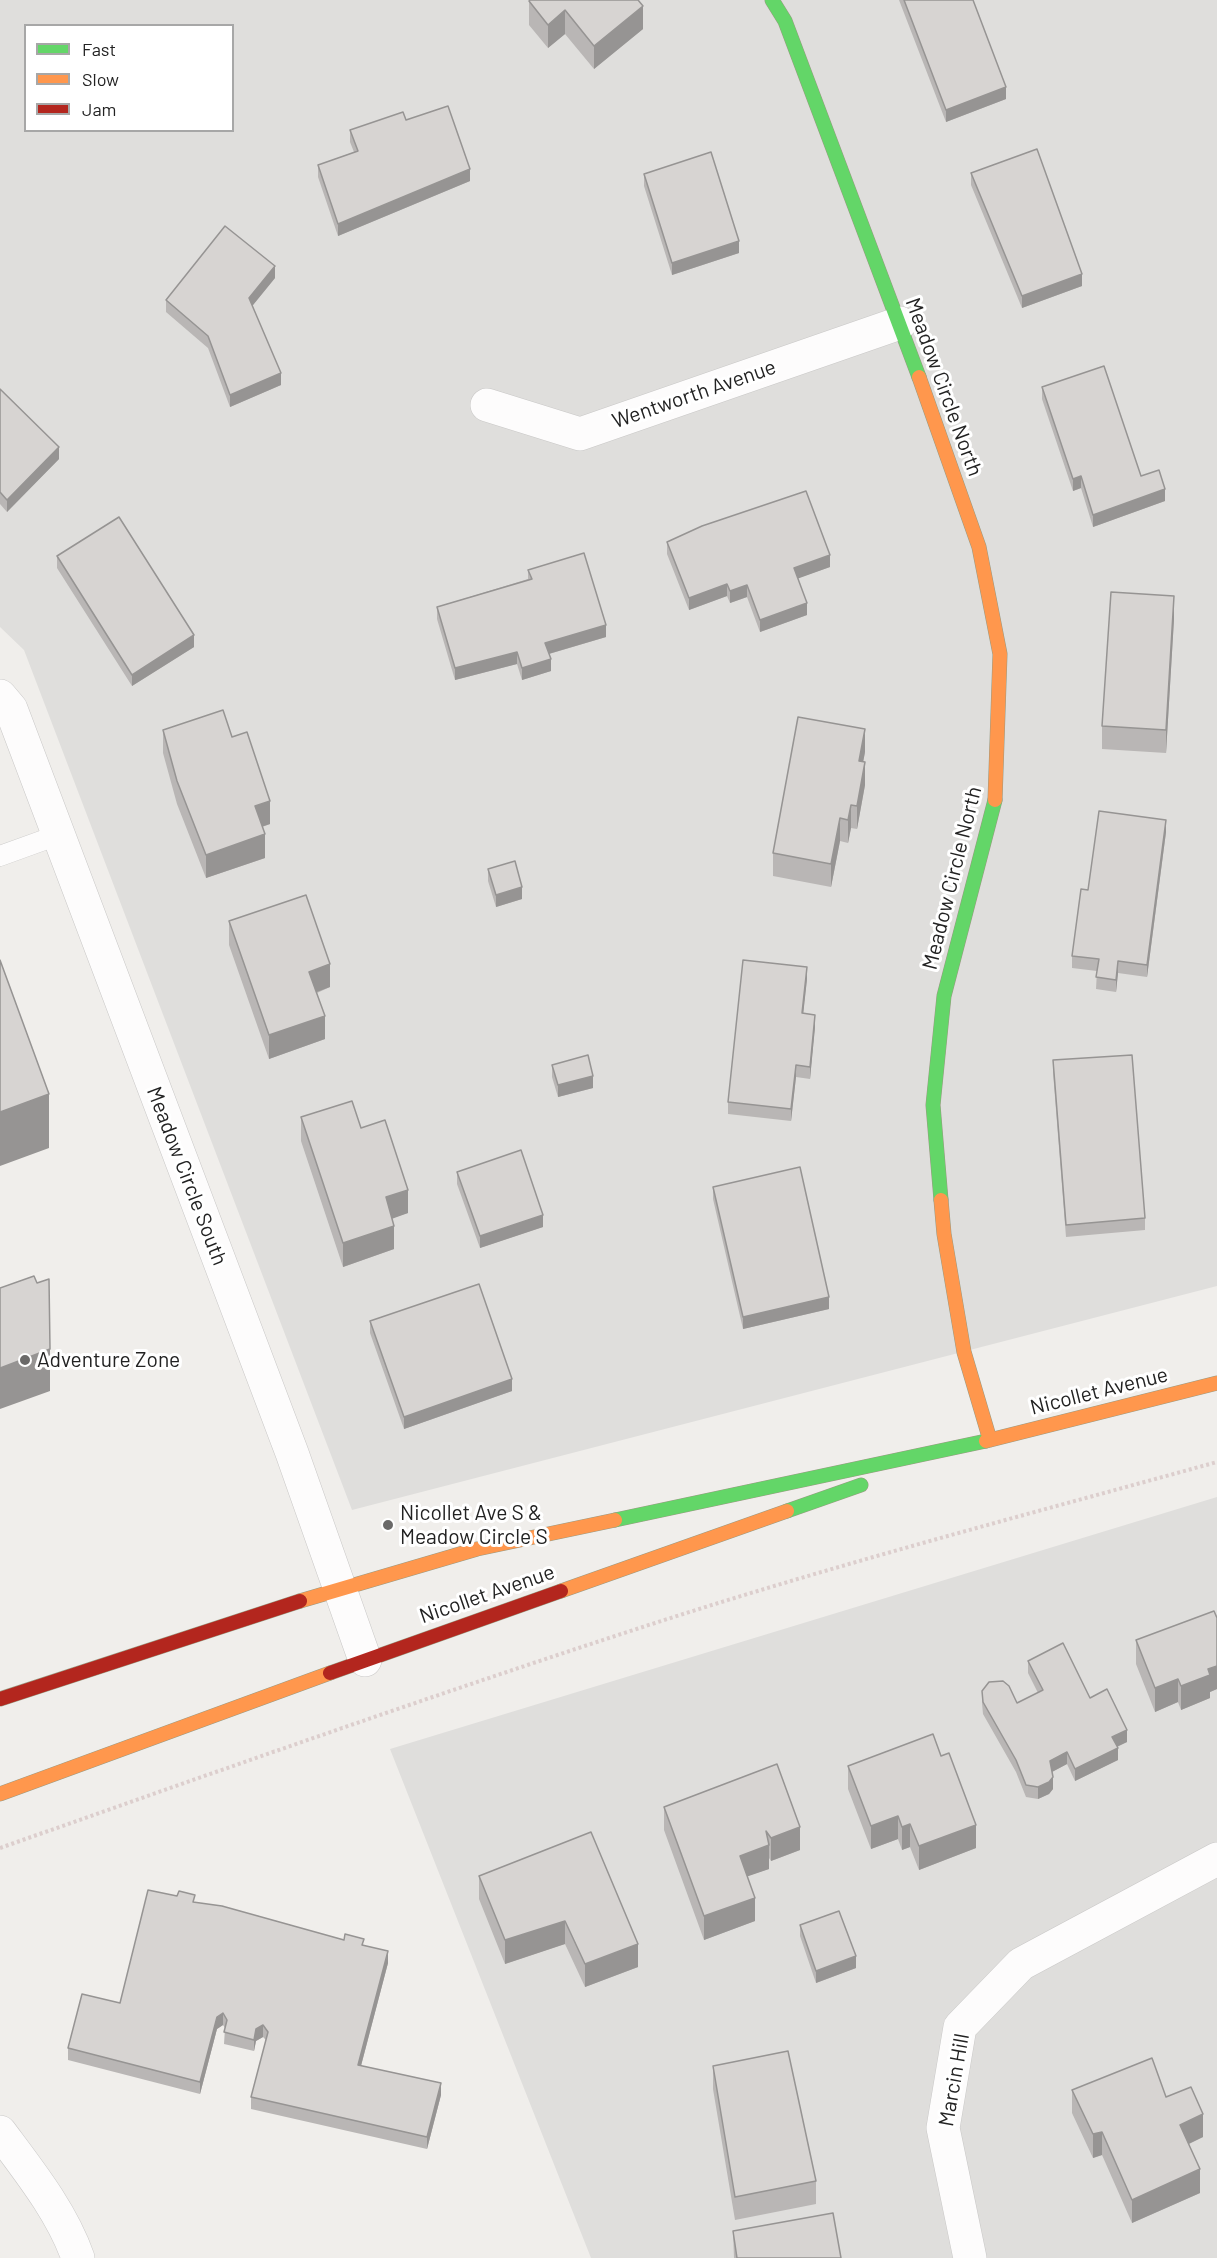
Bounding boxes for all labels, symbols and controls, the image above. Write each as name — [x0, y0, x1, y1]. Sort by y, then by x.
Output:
legend — [24, 24, 234, 132]
text: Fast — [82, 38, 116, 60]
text: Slow — [82, 68, 119, 90]
text: Jam — [82, 98, 116, 120]
street label: Meadow Circle North — [900, 294, 988, 480]
street label: Wentworth Avenue — [609, 354, 779, 434]
street label: Meadow Circle North — [917, 784, 987, 972]
street label: Meadow Circle South — [141, 1083, 233, 1269]
place label: Adventure Zone — [37, 1347, 180, 1373]
marker: Adventure Zone — [18, 1353, 32, 1367]
street label: Nicollet Avenue — [1027, 1362, 1171, 1420]
place label: Nicollet Ave S & Meadow Circle S — [400, 1500, 548, 1550]
marker: Nicollet Ave S & Meadow Circle S — [381, 1518, 395, 1532]
street label: Nicollet Avenue — [416, 1559, 558, 1629]
street label: Marcin Hill — [933, 2032, 975, 2128]

